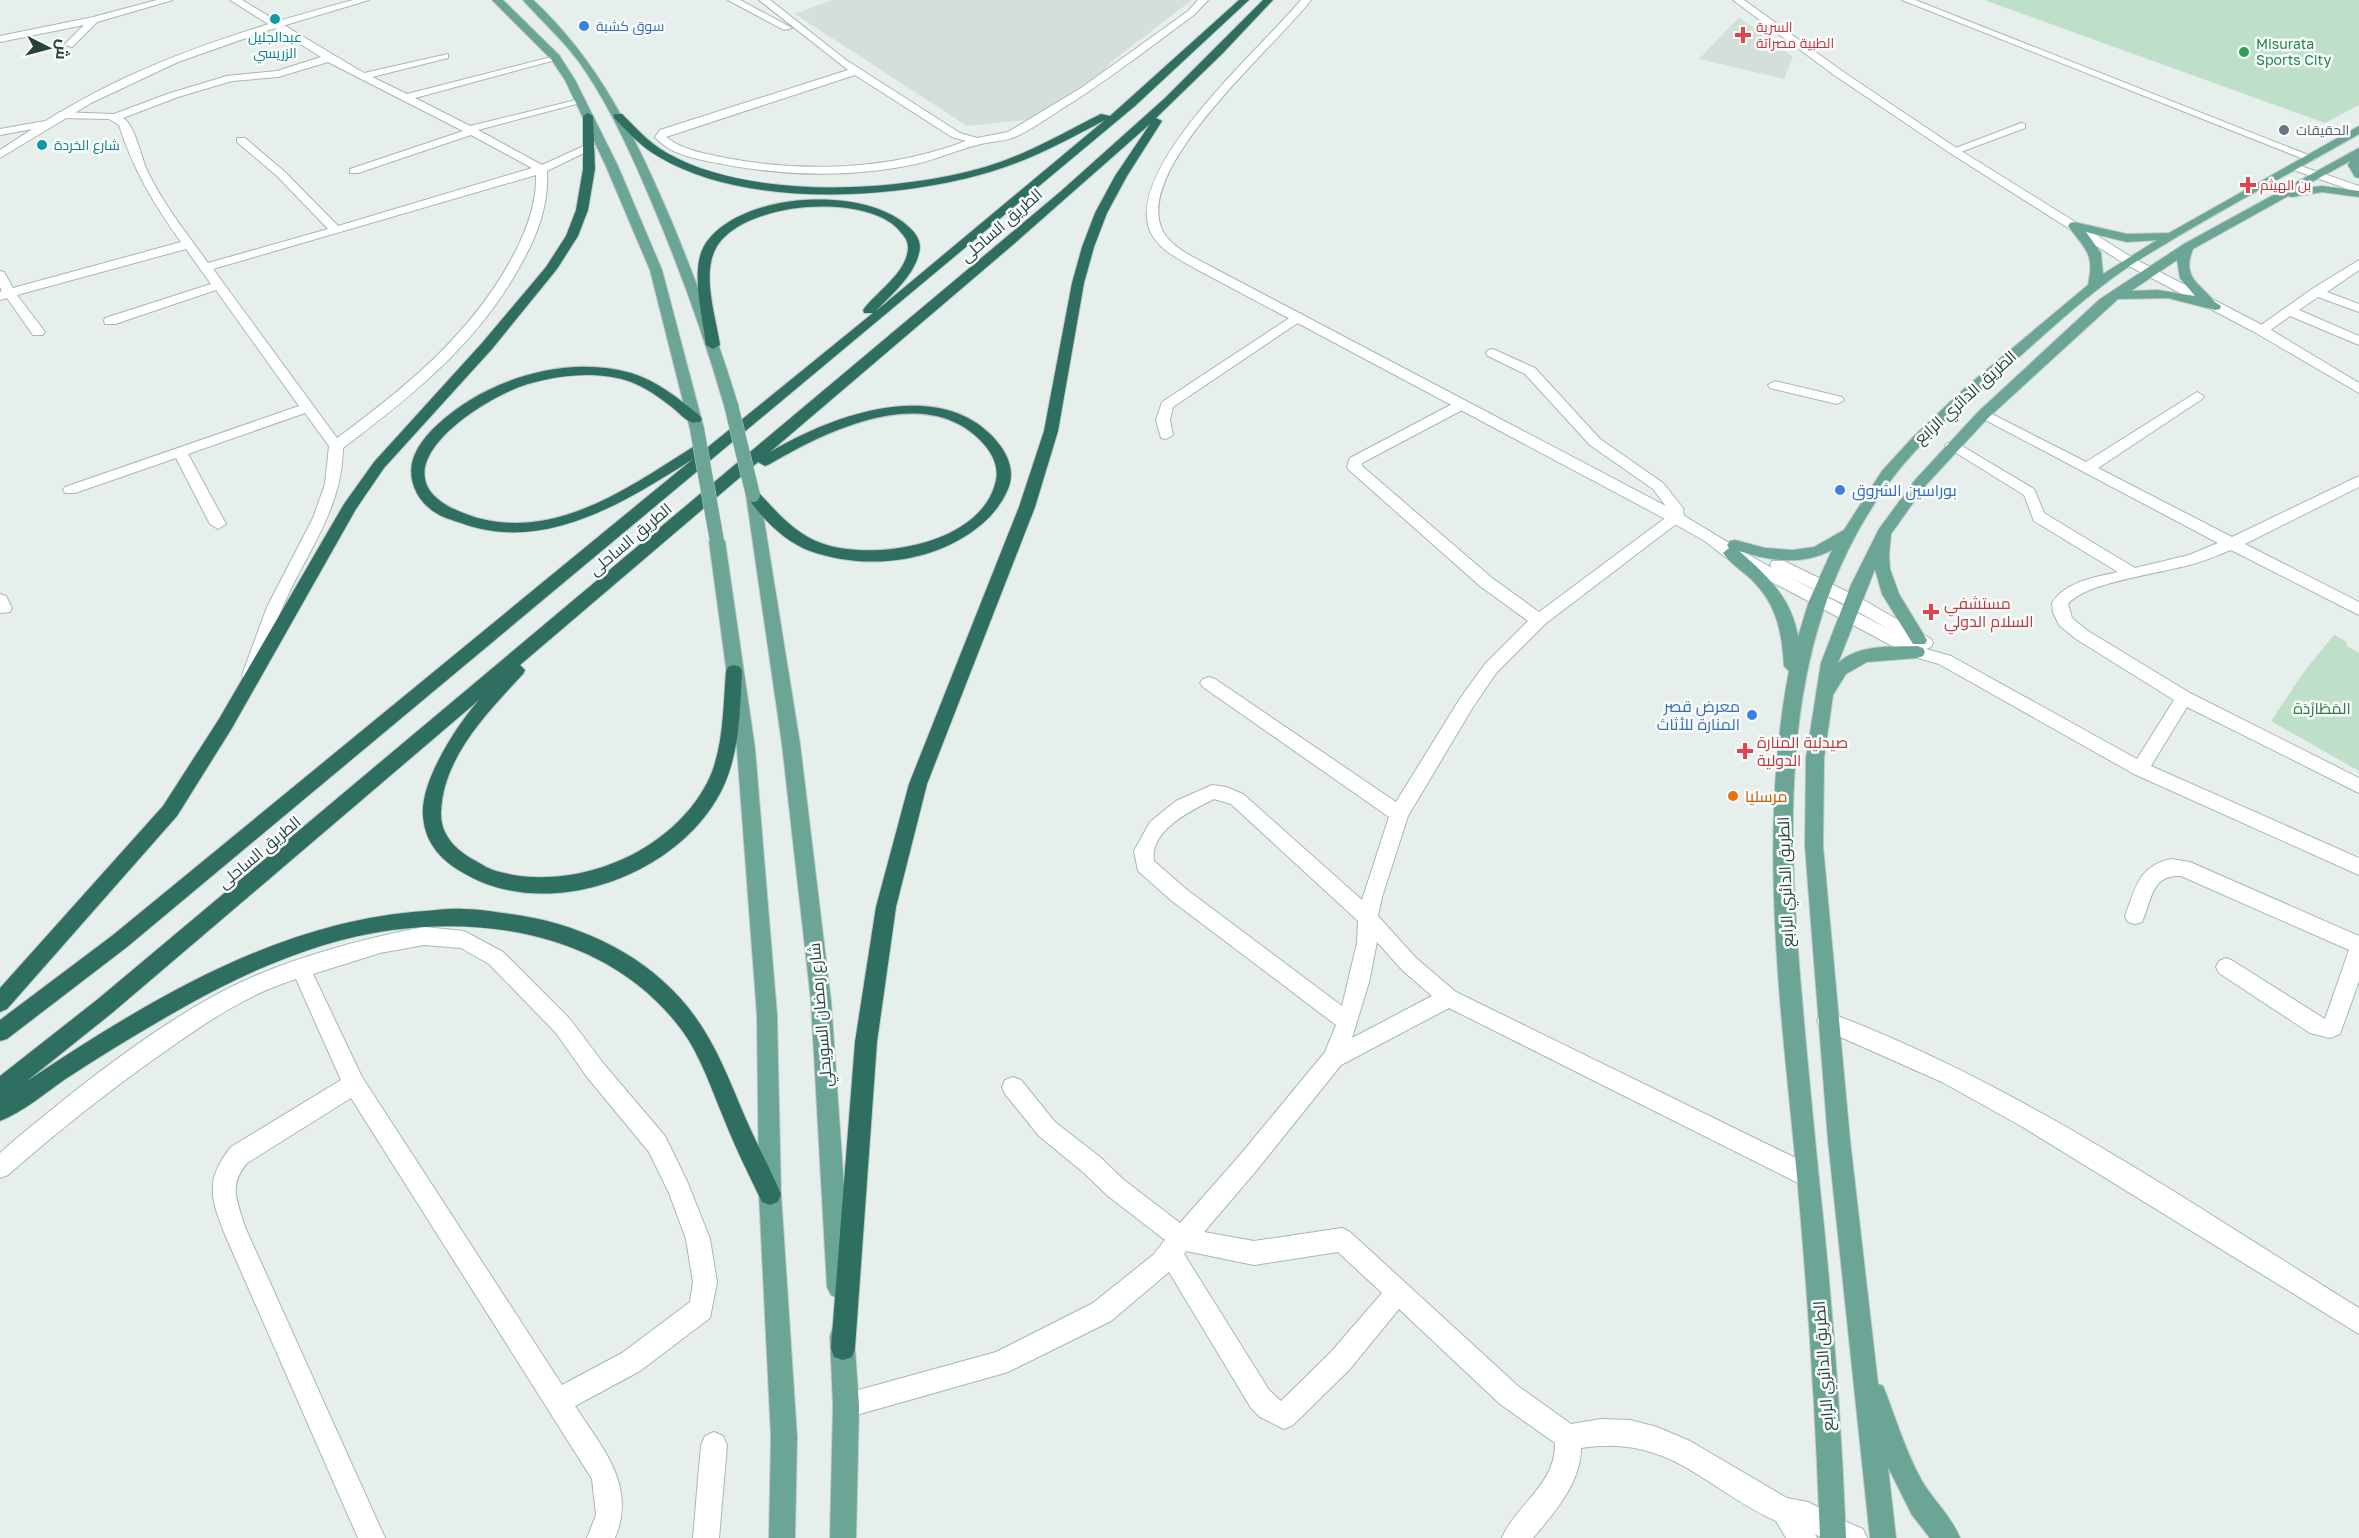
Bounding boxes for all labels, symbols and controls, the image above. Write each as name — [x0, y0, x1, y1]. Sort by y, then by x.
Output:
marker: عبدالجليل الزريسي — [268, 12, 282, 26]
place label: سوق كشبة — [596, 17, 664, 35]
north arrow — [18, 18, 78, 78]
place label: السرية الطبية مصراتة — [1756, 18, 1834, 51]
marker: سوق كشبة — [577, 19, 591, 33]
marker: السرية الطبية مصراتة — [1734, 26, 1752, 44]
place label: عبدالجليل الزريسي — [248, 28, 302, 64]
place label: Misurata Sports City — [2256, 35, 2331, 68]
text: ش — [52, 38, 74, 61]
marker: Misurata Sports City — [2237, 45, 2251, 59]
place label: الحقيقات — [2296, 121, 2349, 138]
marker: الحقيقات — [2277, 123, 2291, 137]
place label: شارع الخردة — [54, 136, 120, 154]
marker: شارع الخردة — [35, 138, 49, 152]
place label: بن الهيثم — [2260, 176, 2311, 195]
marker: بن الهيثم — [2241, 178, 2255, 192]
street label: الطريق الساحلى — [956, 184, 1047, 267]
street label: الطريق الدائري الرابع — [1910, 346, 2023, 451]
place label: بوراسين الشروق — [1852, 480, 1957, 501]
marker: بوراسين الشروق — [1833, 483, 1847, 497]
street label: الطريق الساحلى — [584, 498, 676, 580]
place label: مستشفي السلام الدولي — [1944, 593, 2034, 635]
marker: مستشفي السلام الدولي — [1922, 603, 1940, 621]
place label: معرض قصر المنارة للأثاث — [1657, 696, 1740, 734]
park label: المَطَارْدَة — [2293, 698, 2351, 718]
marker: معرض قصر المنارة للأثاث — [1745, 708, 1759, 722]
place label: صيدلية المنارة الدولية — [1757, 732, 1848, 770]
marker: صيدلية المنارة الدولية — [1738, 744, 1752, 758]
place label: مرسليا — [1745, 786, 1788, 806]
marker: مرسليا — [1726, 789, 1740, 803]
street label: الطريق الساحلى — [213, 811, 305, 893]
street label: الطريق الدائري الرابع — [1773, 816, 1801, 948]
street label: شارع رمضان السويحلي — [804, 942, 840, 1088]
street label: الطريق الدائري الرابع — [1808, 1300, 1842, 1432]

